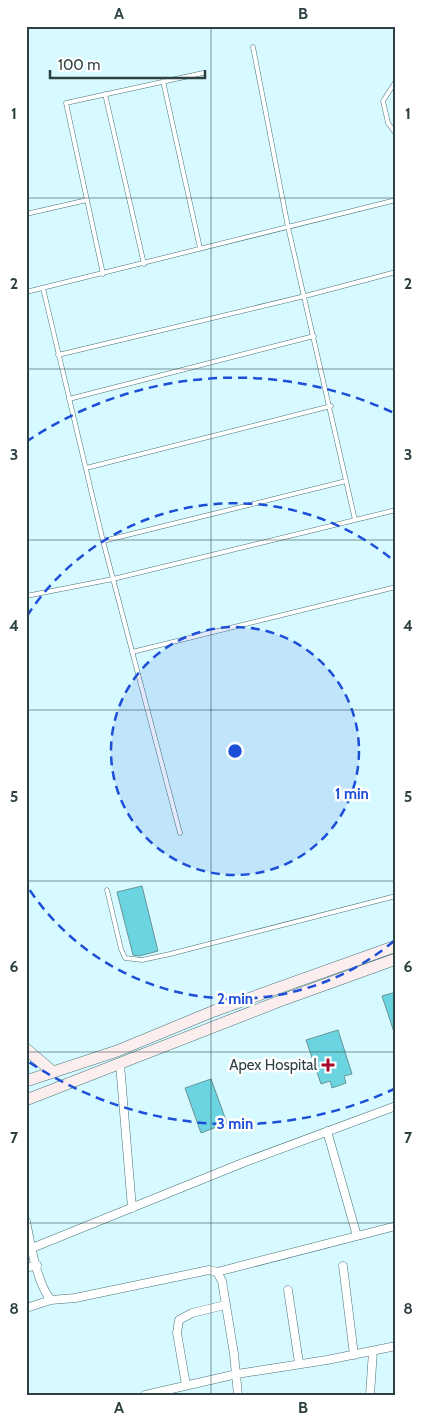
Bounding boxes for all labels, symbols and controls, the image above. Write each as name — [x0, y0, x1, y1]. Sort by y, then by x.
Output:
text: A — [114, 4, 124, 23]
text: B — [298, 4, 308, 23]
scale bar — [50, 48, 205, 80]
text: 100 m — [58, 56, 100, 74]
text: 1 — [11, 104, 17, 123]
text: 1 — [405, 104, 411, 123]
text: 2 — [10, 274, 18, 293]
text: 2 — [404, 274, 412, 293]
text: 3 — [10, 445, 18, 464]
text: 3 — [404, 445, 412, 464]
text: 4 — [9, 616, 19, 635]
text: 4 — [403, 616, 413, 635]
centre of rings — [226, 742, 244, 760]
text: 1 min — [335, 785, 369, 803]
text: 5 — [10, 787, 18, 806]
text: 5 — [404, 787, 412, 806]
text: 6 — [10, 957, 19, 976]
text: 6 — [404, 957, 413, 976]
text: 2 min — [217, 990, 253, 1008]
place label: Apex Hospital — [229, 1056, 317, 1074]
marker: Apex Hospital — [321, 1058, 335, 1072]
text: 3 min — [217, 1115, 253, 1133]
text: 7 — [10, 1128, 19, 1147]
text: 7 — [404, 1128, 413, 1147]
text: 8 — [9, 1299, 19, 1318]
text: 8 — [403, 1299, 413, 1318]
text: A — [114, 1398, 124, 1417]
text: B — [298, 1398, 308, 1417]

